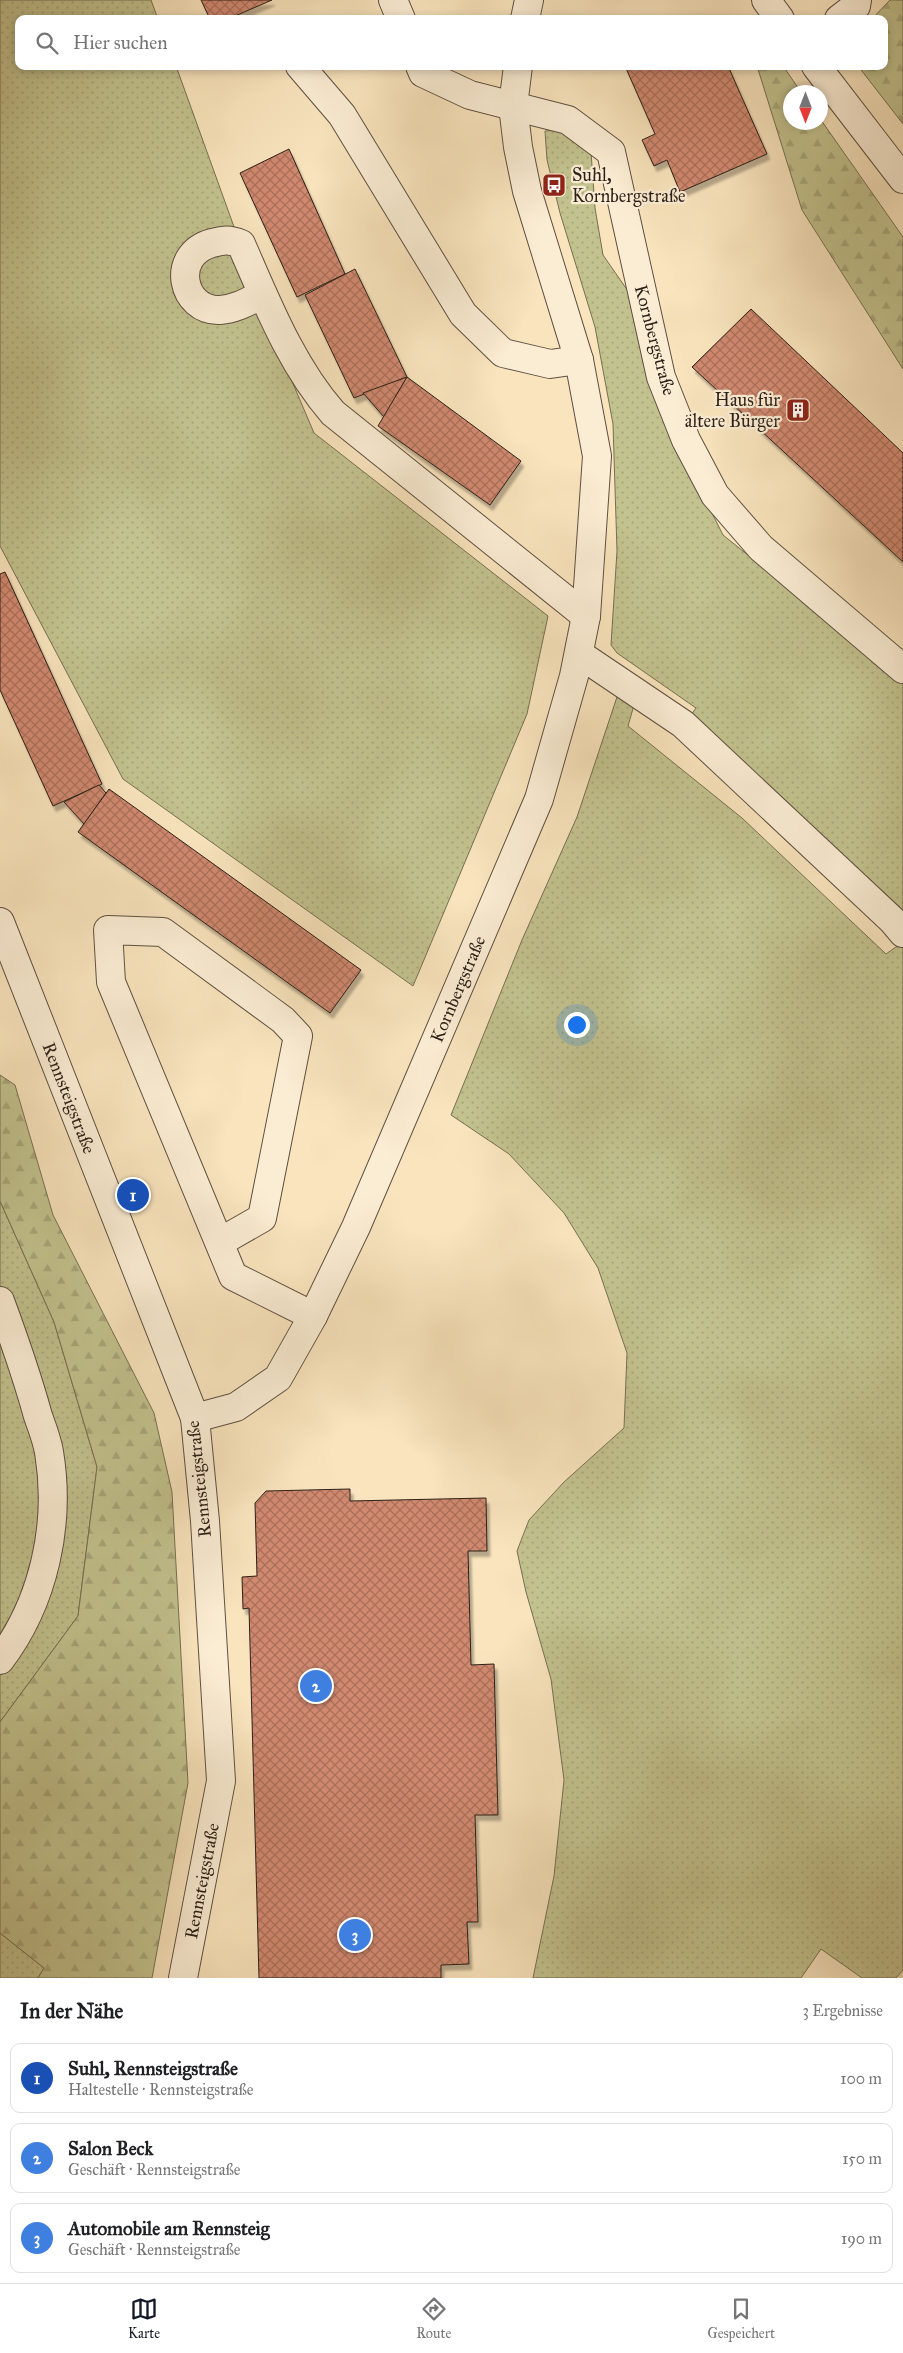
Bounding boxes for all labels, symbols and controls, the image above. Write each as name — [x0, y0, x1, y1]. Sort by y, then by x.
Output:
search box — [15, 15, 888, 70]
icon: search — [33, 29, 61, 57]
text: Hier suchen — [73, 31, 167, 54]
north arrow — [783, 85, 828, 130]
place label: Suhl, Kornbergstraße — [572, 164, 686, 208]
bus stop icon: Suhl, Kornbergstraße — [541, 172, 567, 198]
street label: Kornbergstraße — [629, 282, 680, 398]
place label: Haus für ältere Bürger — [685, 389, 780, 433]
building icon: Haus für ältere Bürger — [785, 397, 811, 423]
street label: Kornbergstraße — [426, 932, 491, 1046]
your location — [564, 1012, 590, 1038]
street label: Rennsteigstraße — [37, 1039, 100, 1157]
pin: 1 — [117, 1176, 149, 1214]
street label: Rennsteigstraße — [182, 1419, 217, 1539]
pin: 2 — [300, 1667, 332, 1705]
street label: Rennsteigstraße — [180, 1821, 225, 1941]
pin: 3 — [339, 1916, 371, 1954]
text: In der Nähe — [20, 1998, 123, 2024]
text: 3 Ergebnisse — [802, 2001, 883, 2020]
text: Suhl, Rennsteigstraße — [68, 2057, 238, 2080]
text: 1 — [34, 2069, 40, 2088]
text: 100 m — [840, 2069, 882, 2088]
text: Haltestelle · Rennsteigstraße — [68, 2080, 253, 2099]
text: Salon Beck — [68, 2137, 153, 2160]
text: 2 — [33, 2149, 41, 2168]
text: 150 m — [842, 2149, 882, 2168]
text: Geschäft · Rennsteigstraße — [68, 2160, 240, 2179]
text: Automobile am Rennsteig — [68, 2217, 270, 2240]
text: 3 — [34, 2229, 40, 2248]
text: 190 m — [841, 2229, 882, 2248]
text: Geschäft · Rennsteigstraße — [68, 2240, 240, 2259]
tab: Karte — [128, 2295, 160, 2342]
tab: Route — [416, 2295, 451, 2342]
tab: Gespeichert — [707, 2295, 775, 2342]

